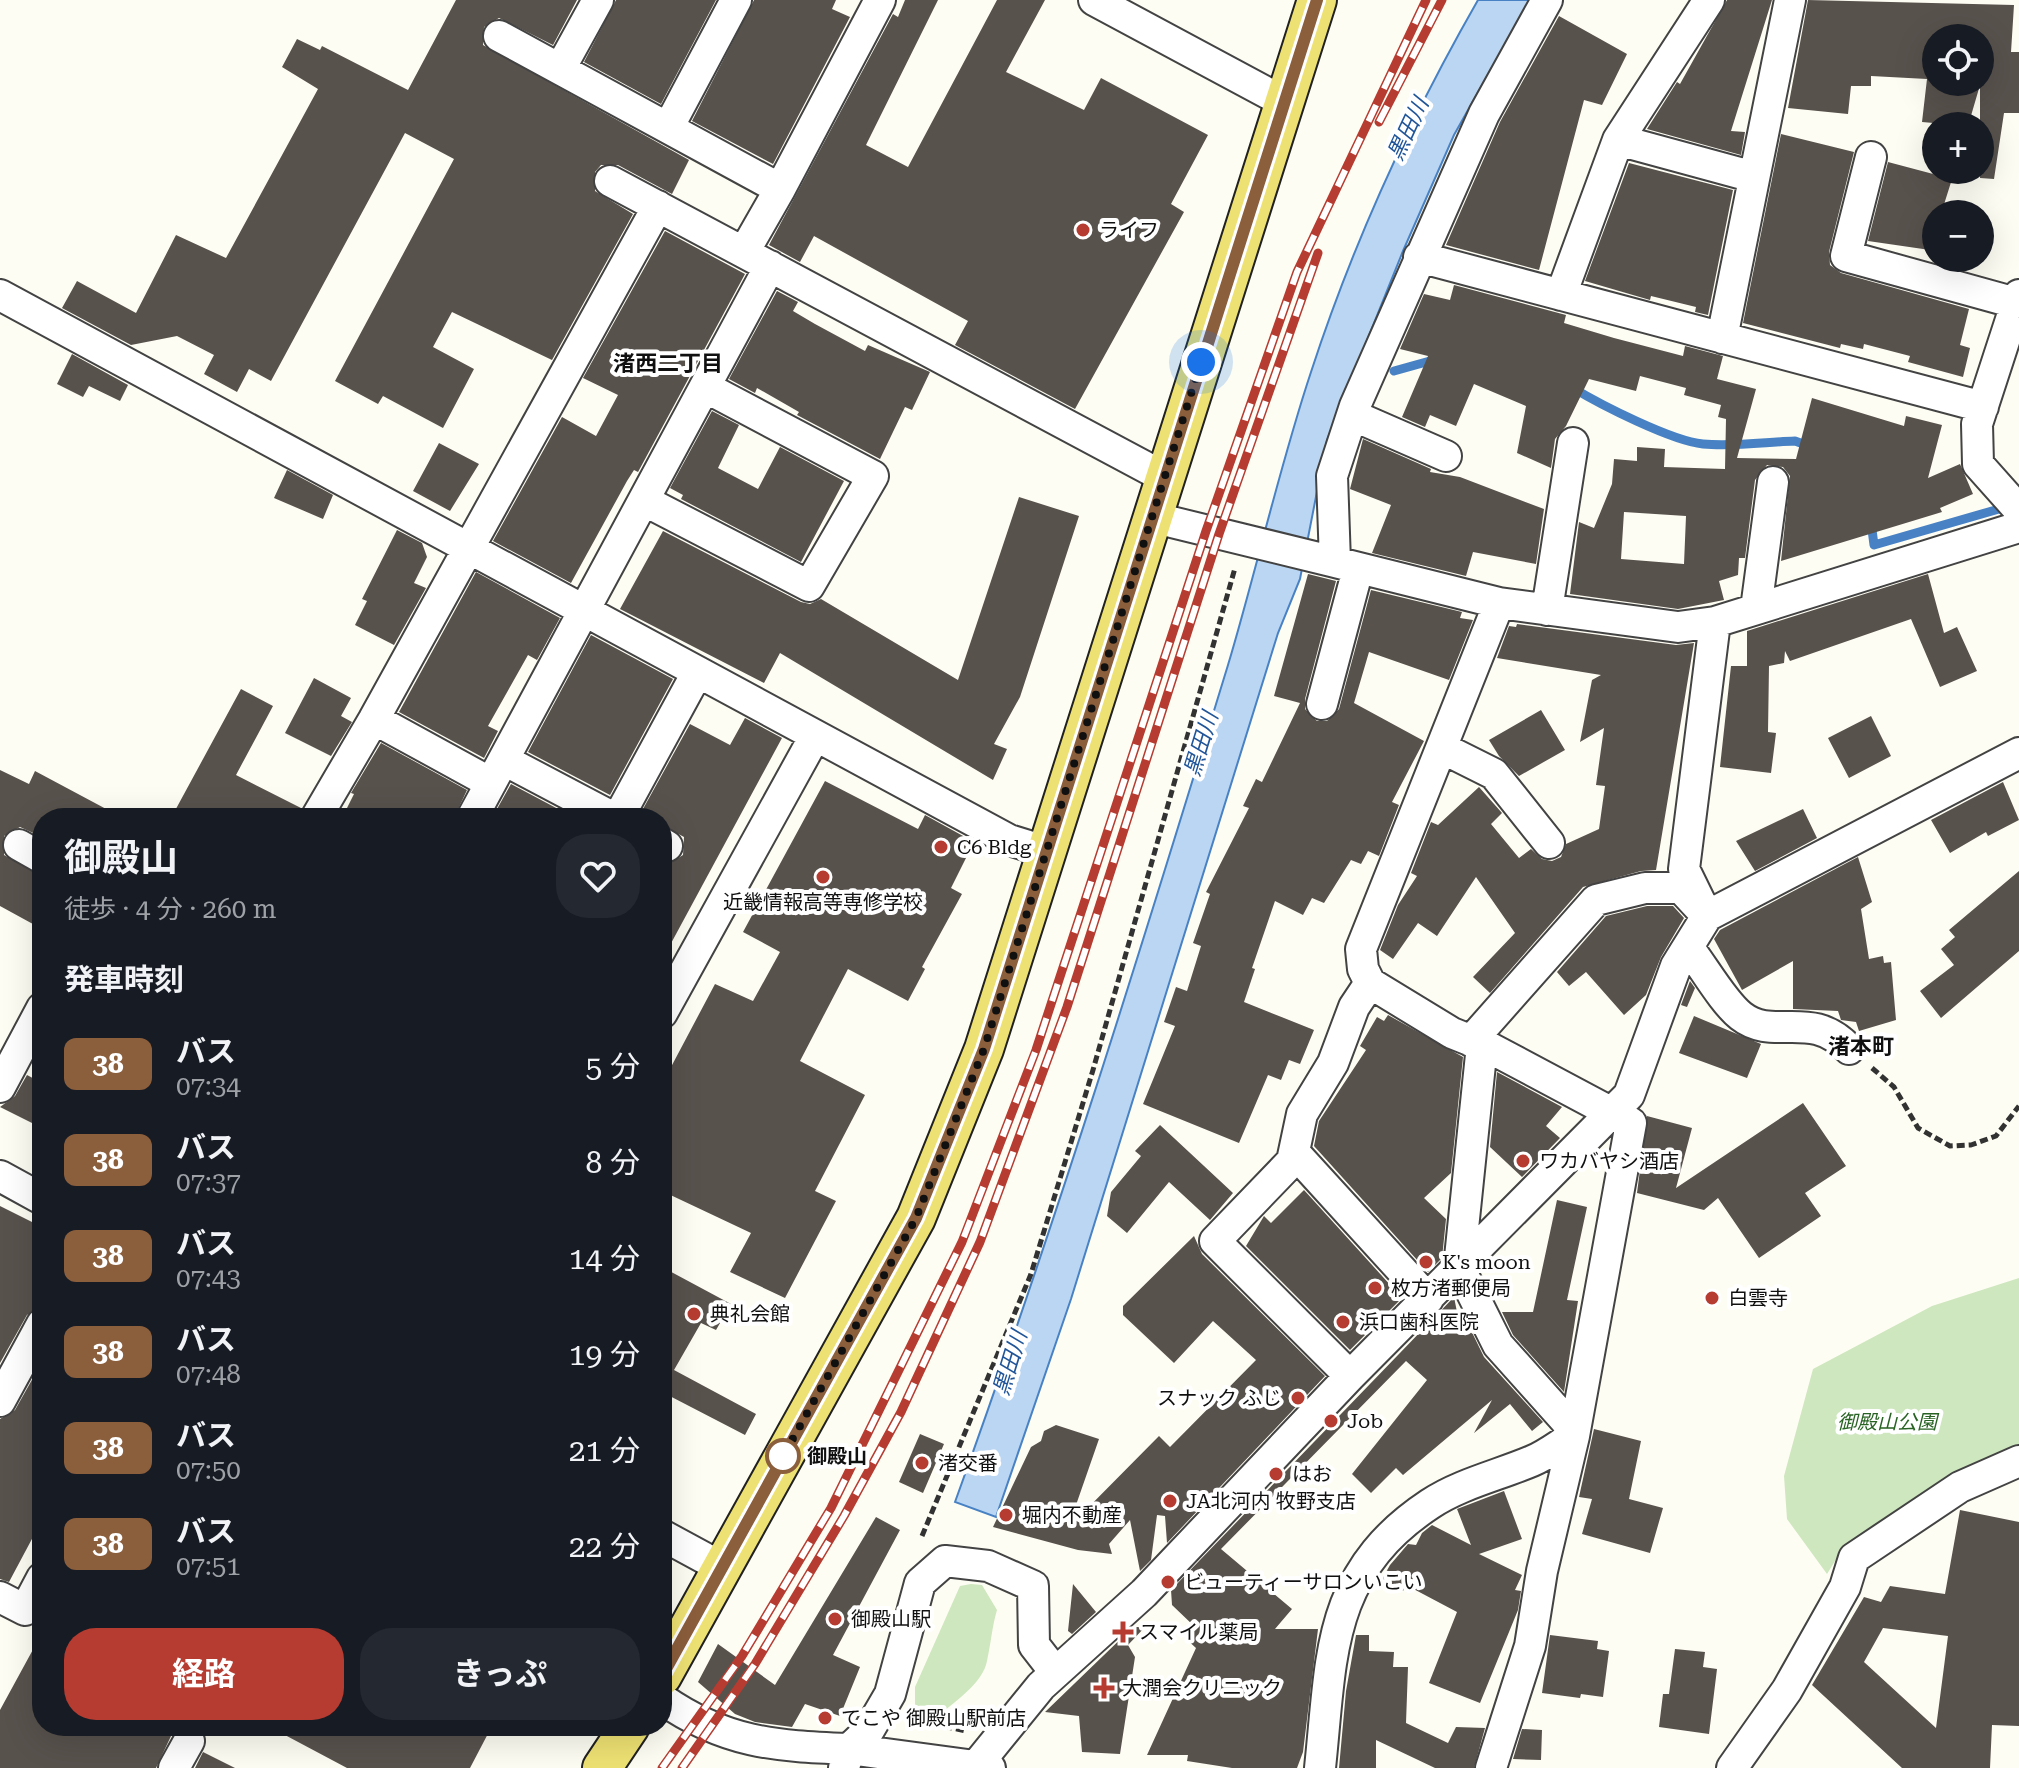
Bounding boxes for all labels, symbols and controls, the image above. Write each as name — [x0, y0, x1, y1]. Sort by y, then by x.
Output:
map controls — [1922, 24, 1994, 272]
button: locate — [1922, 24, 1994, 96]
water label: 黒田川 — [1383, 92, 1434, 164]
button: + — [1922, 112, 1994, 184]
button: − — [1922, 200, 1994, 272]
place label: ライフ — [1099, 218, 1159, 242]
marker: ライフ — [1074, 221, 1092, 239]
your location — [1181, 342, 1221, 382]
district label: 渚西二丁目 — [613, 351, 723, 376]
water label: 黒田川 — [1179, 707, 1223, 779]
button: heart — [556, 834, 640, 918]
place label: C6 Bldg — [957, 835, 1032, 859]
text: 御殿山 — [64, 836, 178, 880]
marker: C6 Bldg — [932, 838, 950, 856]
marker: 近畿情報高等専修学校 — [814, 868, 832, 886]
place label: 近畿情報高等専修学校 — [723, 890, 923, 914]
text: 徒歩 · 4 分 · 260 m — [64, 894, 277, 924]
text: 発車時刻 — [64, 962, 184, 997]
text: バス — [176, 1034, 236, 1069]
district label: 渚本町 — [1828, 1034, 1894, 1059]
text: 38 — [92, 1047, 124, 1080]
text: 5 分 — [586, 1049, 640, 1084]
text: 07:34 — [176, 1071, 241, 1101]
text: バス — [176, 1130, 236, 1165]
text: 38 — [92, 1143, 124, 1176]
text: 8 分 — [586, 1145, 640, 1180]
place label: ワカバヤシ酒店 — [1539, 1149, 1679, 1173]
marker: ワカバヤシ酒店 — [1514, 1152, 1532, 1170]
text: 07:37 — [176, 1167, 241, 1197]
text: バス — [176, 1226, 236, 1261]
text: 38 — [92, 1239, 124, 1272]
text: 14 分 — [569, 1241, 640, 1276]
place label: K's moon — [1442, 1250, 1531, 1274]
marker: K's moon — [1417, 1253, 1435, 1271]
text: 07:43 — [176, 1263, 241, 1293]
place label: 枚方渚郵便局 — [1391, 1276, 1511, 1300]
marker: 枚方渚郵便局 — [1366, 1279, 1384, 1297]
place label: 白雲寺 — [1728, 1286, 1788, 1310]
marker: 白雲寺 — [1703, 1289, 1721, 1307]
place label: 典礼会館 — [710, 1302, 790, 1326]
marker: 典礼会館 — [685, 1305, 703, 1323]
place label: 浜口歯科医院 — [1359, 1310, 1479, 1334]
marker: 浜口歯科医院 — [1334, 1313, 1352, 1331]
text: バス — [176, 1322, 236, 1357]
water label: 黒田川 — [988, 1326, 1032, 1398]
text: 38 — [92, 1335, 124, 1368]
text: 19 分 — [569, 1337, 640, 1372]
text: 07:48 — [176, 1359, 241, 1389]
place label: スナック ふじ — [1157, 1386, 1282, 1410]
marker: スナック ふじ — [1289, 1389, 1307, 1407]
place label: Job — [1347, 1409, 1383, 1433]
park label: 御殿山公園 — [1837, 1410, 1940, 1434]
marker: Job — [1322, 1412, 1340, 1430]
text: バス — [176, 1418, 236, 1453]
text: 38 — [92, 1431, 124, 1464]
text: 21 分 — [569, 1433, 640, 1468]
marker: 御殿山 — [766, 1439, 800, 1473]
place label: 御殿山 — [807, 1444, 867, 1468]
place label: 渚交番 — [938, 1451, 998, 1475]
marker: 渚交番 — [913, 1454, 931, 1472]
text: 07:50 — [176, 1455, 241, 1485]
place label: はお — [1292, 1462, 1332, 1486]
marker: はお — [1267, 1465, 1285, 1483]
place label: JA北河内 牧野支店 — [1186, 1489, 1356, 1513]
marker: JA北河内 牧野支店 — [1161, 1492, 1179, 1510]
place label: 堀内不動産 — [1022, 1503, 1122, 1527]
marker: 堀内不動産 — [997, 1506, 1015, 1524]
text: バス — [176, 1514, 236, 1549]
text: 38 — [92, 1527, 124, 1560]
text: 22 分 — [569, 1529, 640, 1564]
text: 07:51 — [176, 1551, 241, 1581]
place label: ビューティーサロンいこい — [1184, 1570, 1422, 1594]
marker: ビューティーサロンいこい — [1159, 1573, 1177, 1591]
place label: 御殿山駅 — [851, 1607, 931, 1631]
marker: 御殿山駅 — [826, 1610, 844, 1628]
place label: スマイル薬局 — [1139, 1620, 1258, 1644]
marker: スマイル薬局 — [1114, 1623, 1132, 1641]
button: 経路 — [64, 1628, 344, 1720]
button: きっぷ — [360, 1628, 640, 1720]
place label: 大潤会クリニック — [1122, 1676, 1282, 1700]
marker: 大潤会クリニック — [1093, 1677, 1115, 1699]
place label: てこや 御殿山駅前店 — [841, 1706, 1026, 1730]
marker: てこや 御殿山駅前店 — [816, 1709, 834, 1727]

